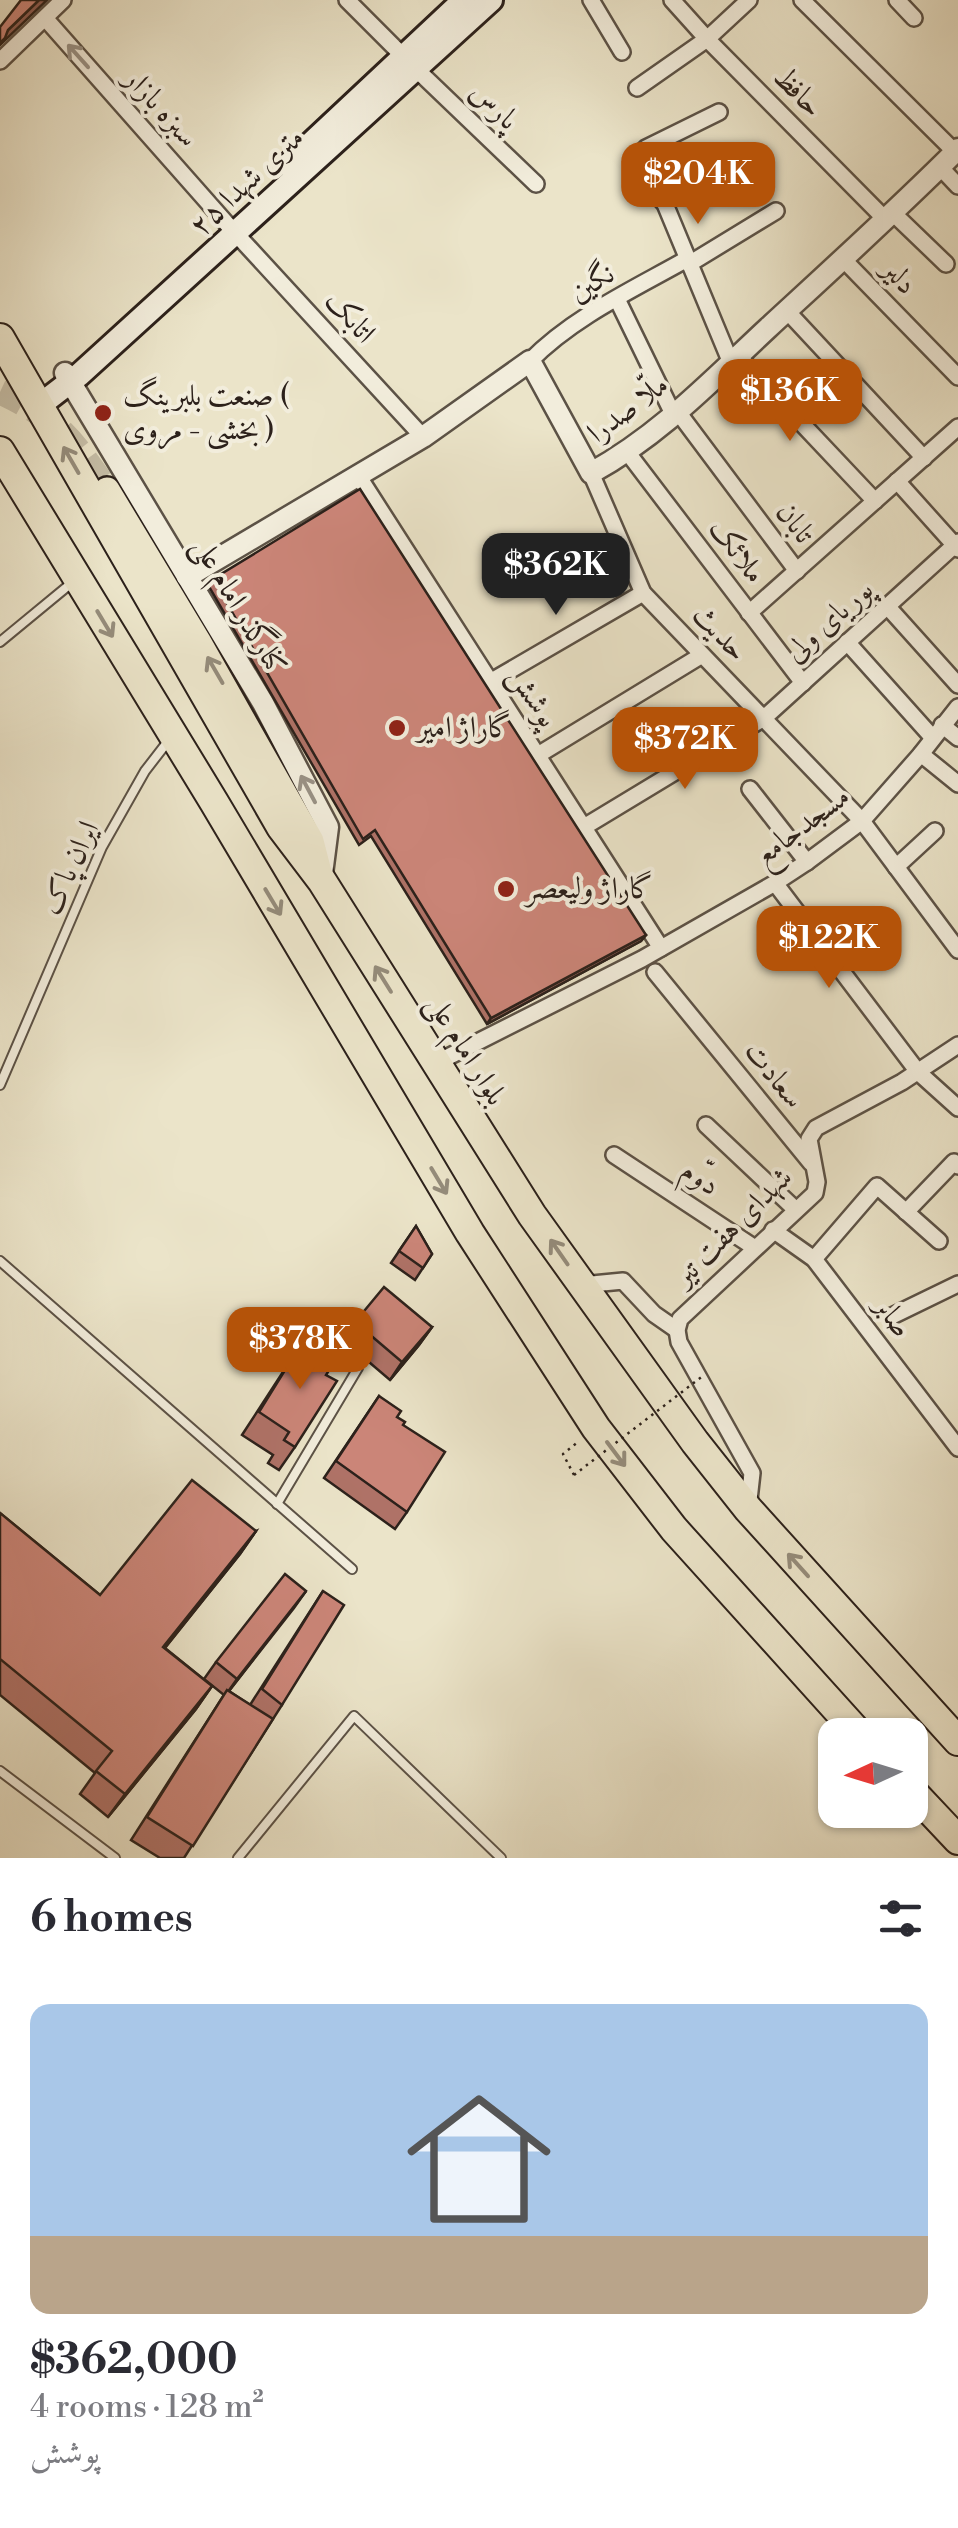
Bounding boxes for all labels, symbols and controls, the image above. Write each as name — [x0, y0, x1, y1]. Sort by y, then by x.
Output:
one-way arrow — [67, 44, 90, 69]
street label: سبزه بازار — [113, 58, 206, 156]
street label: حافظ — [765, 59, 831, 125]
street label: پارس — [461, 73, 528, 140]
street label: ۲۵ متری شهدا — [182, 119, 312, 245]
pin: $204K — [628, 142, 768, 227]
text: $204K — [643, 154, 753, 194]
street label: دلیر — [871, 249, 925, 303]
street label: نگین — [562, 254, 622, 311]
street label: اتابک — [316, 282, 384, 352]
pin: $136K — [720, 359, 860, 444]
street label: ملّا صدرا — [579, 365, 676, 452]
text: $136K — [740, 371, 840, 411]
place label: صنعت بلبرینگ ( بخشی - مروی ) — [123, 376, 290, 450]
marker: صنعت بلبرینگ ( بخشی - مروی ) — [92, 402, 114, 424]
one-way arrow — [61, 446, 81, 476]
street label: تابان — [767, 495, 823, 552]
street label: ملائک — [700, 511, 774, 591]
street label: کنارگذر امام علی — [178, 529, 298, 685]
pin: $362K — [486, 533, 626, 618]
text: $362K — [504, 545, 608, 585]
street label: پوریای ولی — [777, 570, 883, 672]
street label: حدیث — [684, 597, 756, 669]
one-way arrow — [95, 609, 115, 638]
one-way arrow — [204, 656, 224, 686]
street label: پوشش — [498, 659, 567, 736]
pin: $372K — [615, 707, 755, 792]
place label: گاراژ امیر — [414, 709, 512, 747]
marker: گاراژ امیر — [386, 717, 408, 739]
text: $372K — [634, 719, 736, 759]
one-way arrow — [298, 774, 317, 804]
street label: مسجدجامع — [746, 778, 862, 880]
street label: ایران پاک — [32, 815, 109, 921]
place label: گاراژ ولیعصر — [523, 870, 653, 908]
marker: گاراژ ولیعصر — [495, 878, 517, 900]
one-way arrow — [263, 887, 283, 916]
pin: $122K — [759, 906, 899, 991]
text: $122K — [779, 918, 879, 958]
one-way arrow — [372, 965, 393, 993]
street label: بلوار امام علی — [412, 987, 515, 1116]
street label: سعادت — [735, 1033, 813, 1117]
street label: دوّم — [670, 1150, 728, 1210]
street label: شهدای هفت تیر — [663, 1159, 801, 1297]
one-way arrow — [429, 1166, 449, 1195]
one-way arrow — [549, 1238, 570, 1266]
street label: صابر — [863, 1286, 921, 1345]
pin: $378K — [230, 1307, 370, 1392]
text: $378K — [249, 1319, 351, 1359]
one-way arrow — [605, 1440, 626, 1467]
one-way arrow — [787, 1553, 810, 1578]
north arrow — [818, 1718, 928, 1828]
map controls — [818, 1718, 928, 1828]
icon: filters — [873, 1891, 928, 1946]
text: 6 homes — [30, 1892, 193, 1945]
icon: home — [389, 2069, 569, 2249]
text: $362,000 — [30, 2334, 237, 2387]
text: 4 rooms · 128 m² — [30, 2387, 264, 2427]
text: پوشش — [30, 2433, 100, 2473]

